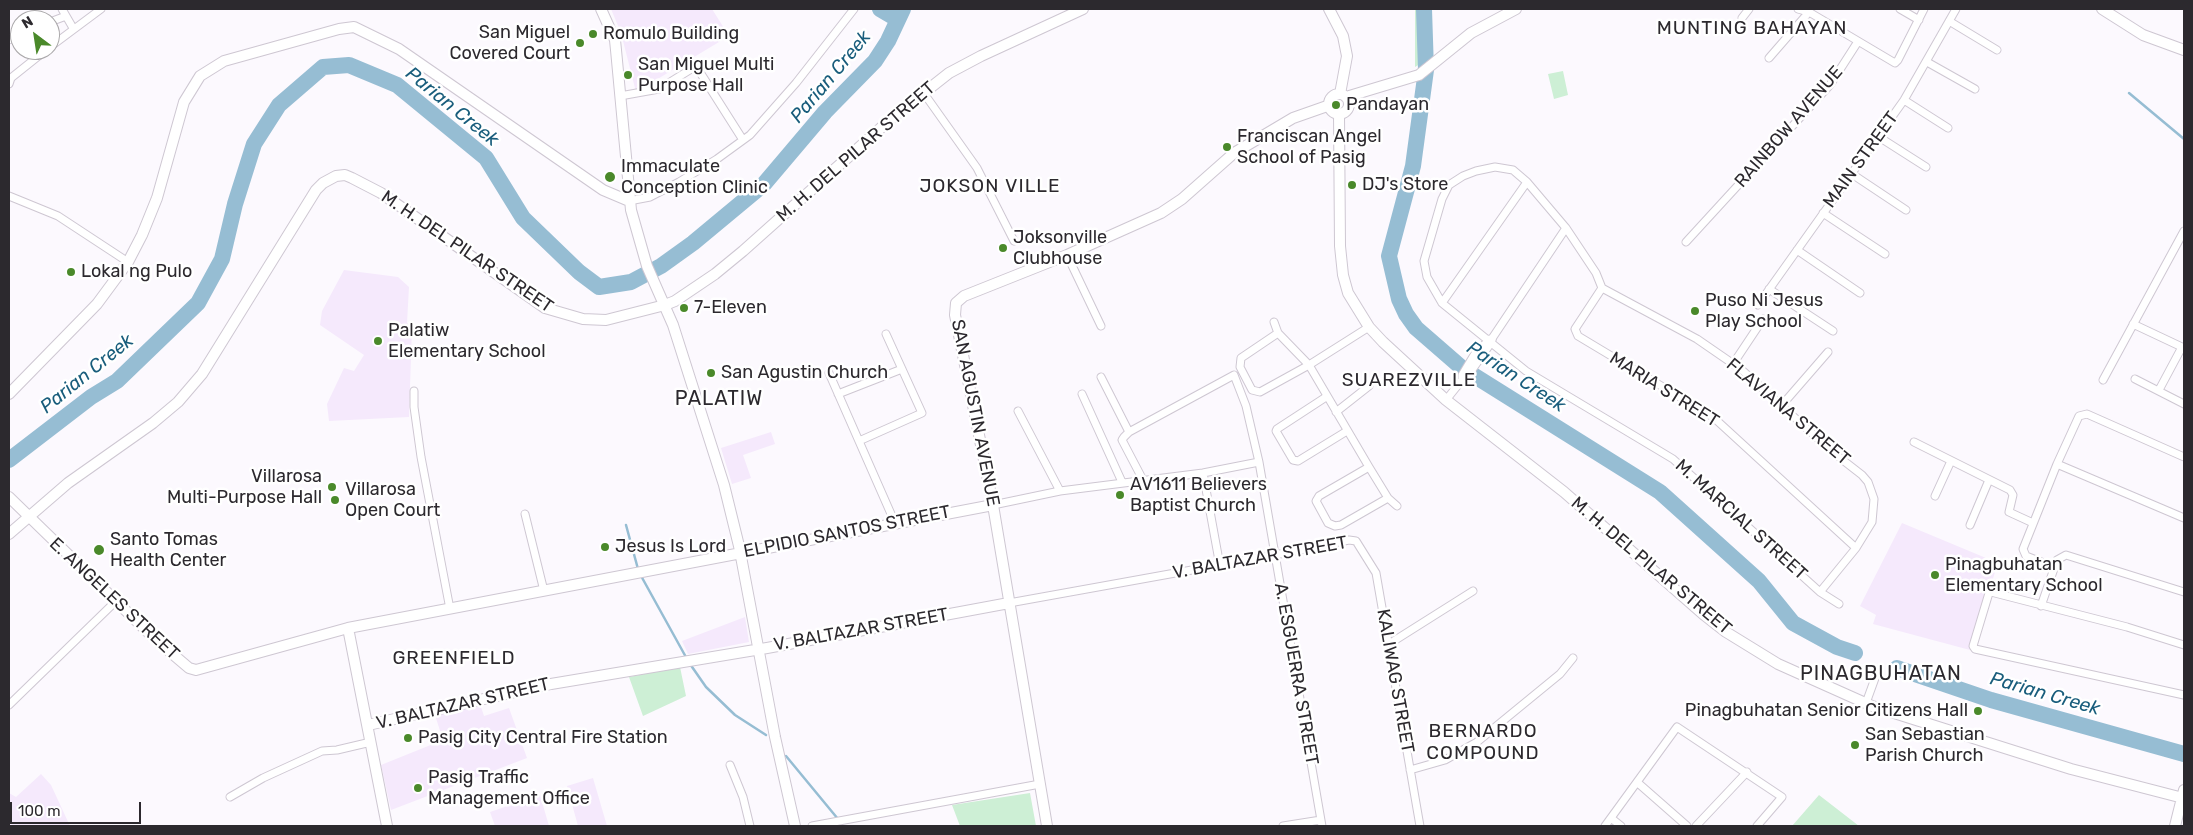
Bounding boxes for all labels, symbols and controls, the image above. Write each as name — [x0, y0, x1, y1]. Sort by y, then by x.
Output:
north arrow — [10, 10, 60, 60]
text: N — [19, 13, 36, 32]
district label: MUNTING BAHAYAN — [1655, 18, 1849, 40]
place label: San Miguel Covered Court — [449, 22, 570, 64]
place label: Romulo Building — [603, 23, 739, 45]
water label: Parian Creek — [786, 26, 876, 128]
marker: Romulo Building — [587, 28, 599, 40]
marker: San Miguel Covered Court — [574, 37, 586, 49]
place label: San Miguel Multi Purpose Hall — [638, 54, 774, 96]
water label: Parian Creek — [401, 62, 503, 152]
street label: RAINBOW AVENUE — [1730, 62, 1848, 192]
marker: San Miguel Multi Purpose Hall — [622, 69, 634, 81]
street label: M. H. DEL PILAR STREET — [772, 77, 940, 227]
place label: Pandayan — [1346, 94, 1429, 116]
marker: Pandayan — [1330, 99, 1342, 111]
street label: MAIN STREET — [1819, 108, 1903, 212]
place label: Franciscan Angel School of Pasig — [1237, 126, 1382, 168]
marker: Franciscan Angel School of Pasig — [1221, 141, 1233, 153]
place label: Immaculate Conception Clinic — [621, 156, 768, 198]
marker: Immaculate Conception Clinic — [603, 170, 617, 184]
place label: DJ's Store — [1362, 174, 1448, 196]
district label: JOKSON VILLE — [918, 176, 1062, 198]
marker: DJ's Store — [1346, 179, 1358, 191]
street label: M. H. DEL PILAR STREET — [377, 186, 557, 318]
place label: Joksonville Clubhouse — [1013, 227, 1107, 270]
marker: Joksonville Clubhouse — [997, 242, 1009, 254]
place label: Lokal ng Pulo — [81, 261, 192, 283]
marker: Lokal ng Pulo — [65, 266, 77, 278]
place label: Puso Ni Jesus Play School — [1705, 290, 1823, 332]
place label: 7-Eleven — [694, 297, 767, 319]
marker: 7-Eleven — [678, 302, 690, 314]
marker: Puso Ni Jesus Play School — [1689, 305, 1701, 317]
street label: SAN AGUSTIN AVENUE — [946, 318, 1004, 508]
place label: Palatiw Elementary School — [388, 320, 546, 362]
water label: Parian Creek — [36, 329, 138, 419]
marker: Palatiw Elementary School — [372, 335, 384, 347]
water label: Parian Creek — [1462, 337, 1570, 417]
street label: MARIA STREET — [1605, 348, 1723, 432]
street label: FLAVIANA STREET — [1722, 354, 1854, 470]
place label: San Agustin Church — [721, 362, 888, 384]
marker: San Agustin Church — [705, 367, 717, 379]
district label: SUAREZVILLE — [1340, 370, 1478, 392]
district label: PALATIW — [674, 387, 764, 411]
street label: M. MARCIAL STREET — [1671, 455, 1811, 585]
place label: Villarosa Multi-Purpose Hall — [167, 466, 322, 508]
place label: AV1611 Believers Baptist Church — [1130, 474, 1267, 516]
place label: Villarosa Open Court — [345, 479, 440, 522]
marker: Villarosa Multi-Purpose Hall — [326, 481, 338, 493]
marker: AV1611 Believers Baptist Church — [1114, 489, 1126, 501]
street label: M. H. DEL PILAR STREET — [1566, 492, 1736, 640]
marker: Villarosa Open Court — [329, 494, 341, 506]
street label: ELPIDIO SANTOS STREET — [742, 501, 952, 563]
place label: Santo Tomas Health Center — [110, 529, 226, 572]
street label: V. BALTAZAR STREET — [1171, 532, 1349, 584]
street label: E. ANGELES STREET — [45, 533, 183, 665]
place label: Jesus Is Lord — [615, 536, 726, 558]
marker: Jesus Is Lord — [599, 541, 611, 553]
marker: Santo Tomas Health Center — [92, 543, 106, 557]
place label: Pinagbuhatan Elementary School — [1945, 554, 2103, 596]
marker: Pinagbuhatan Elementary School — [1929, 569, 1941, 581]
street label: A. ESGUERRA STREET — [1269, 581, 1323, 767]
street label: V. BALTAZAR STREET — [772, 604, 950, 656]
street label: KALIWAG STREET — [1372, 607, 1418, 755]
district label: GREENFIELD — [391, 648, 517, 670]
district label: PINAGBUHATAN — [1799, 662, 1963, 686]
water label: Parian Creek — [1987, 667, 2103, 721]
street label: V. BALTAZAR STREET — [374, 674, 552, 734]
place label: Pinagbuhatan Senior Citizens Hall — [1685, 700, 1968, 722]
marker: Pinagbuhatan Senior Citizens Hall — [1972, 705, 1984, 717]
district label: BERNARDO COMPOUND — [1425, 721, 1541, 765]
place label: San Sebastian Parish Church — [1865, 724, 1985, 766]
place label: Pasig City Central Fire Station — [418, 727, 668, 749]
marker: Pasig City Central Fire Station — [402, 732, 414, 744]
marker: San Sebastian Parish Church — [1849, 739, 1861, 751]
place label: Pasig Traffic Management Office — [428, 767, 590, 810]
marker: Pasig Traffic Management Office — [412, 782, 424, 794]
scale bar — [12, 792, 144, 824]
text: 100 m — [18, 802, 60, 820]

